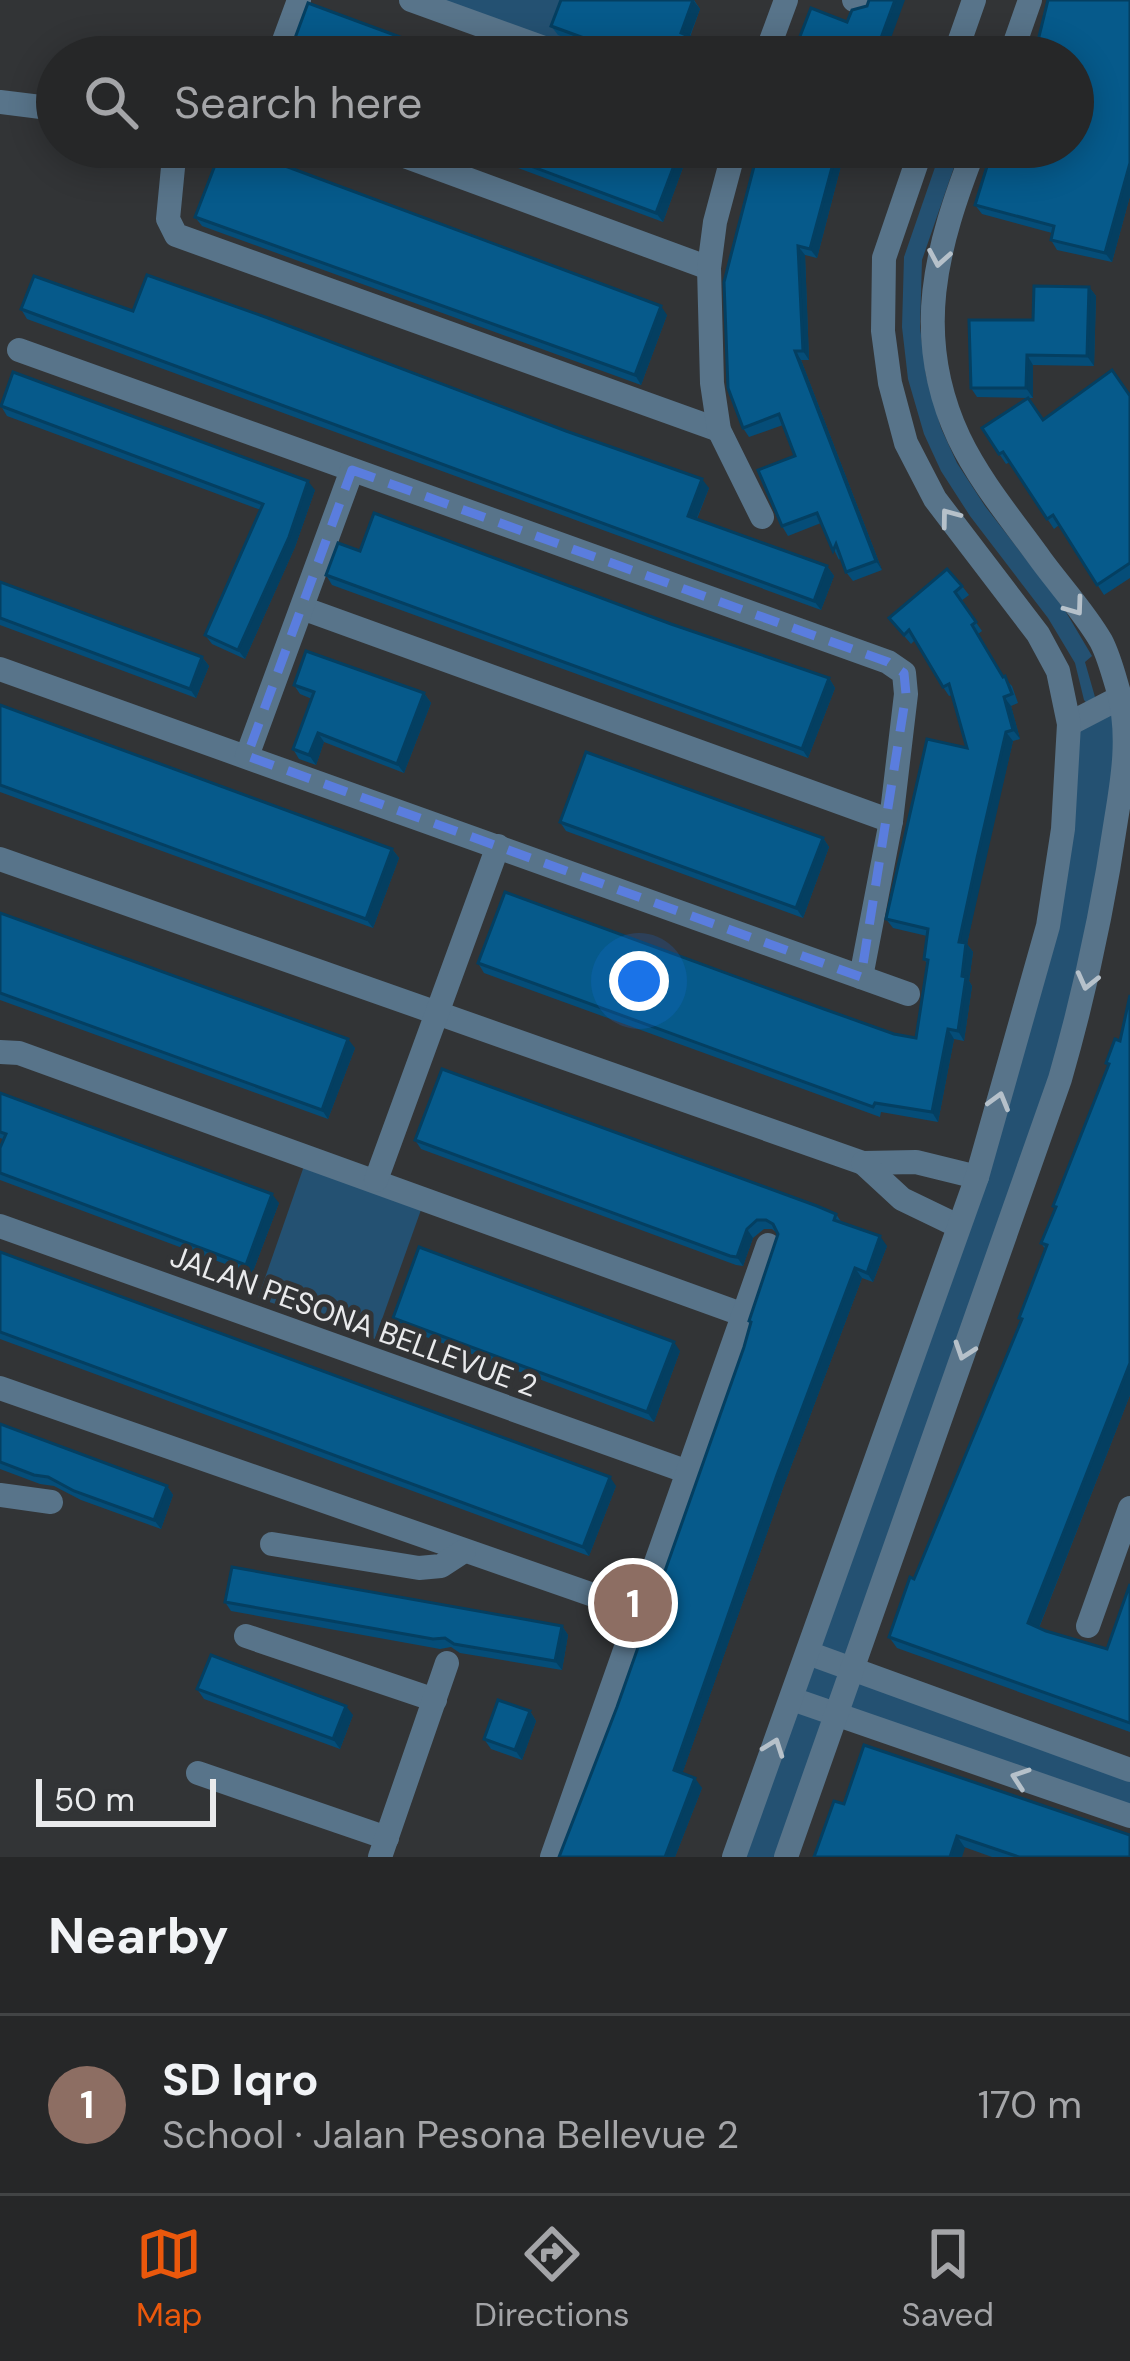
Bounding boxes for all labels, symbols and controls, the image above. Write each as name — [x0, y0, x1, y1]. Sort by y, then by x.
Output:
search box — [36, 36, 1094, 168]
icon: search — [78, 69, 144, 135]
text: Search here — [174, 73, 422, 132]
one-way arrow — [928, 248, 953, 268]
one-way arrow — [942, 509, 963, 531]
one-way arrow — [1061, 594, 1083, 615]
your location — [609, 951, 669, 1011]
one-way arrow — [1076, 971, 1101, 991]
one-way arrow — [985, 1092, 1010, 1113]
street label: JALAN PESONA BELLEVUE 2 — [165, 1236, 543, 1406]
one-way arrow — [954, 1340, 979, 1361]
pin: 1 — [594, 1558, 672, 1648]
one-way arrow — [760, 1738, 784, 1759]
one-way arrow — [1010, 1768, 1031, 1792]
scale bar — [36, 1773, 216, 1826]
text: 50 m — [54, 1778, 135, 1821]
text: Nearby — [48, 1902, 229, 1969]
text: SD Iqro — [162, 2050, 319, 2109]
text: 1 — [80, 2079, 94, 2130]
text: 170 m — [978, 2079, 1082, 2130]
text: School · Jalan Pesona Bellevue 2 — [162, 2109, 739, 2160]
tab: Map — [136, 2221, 202, 2336]
tab: Directions — [474, 2221, 630, 2336]
tab: Saved — [902, 2221, 994, 2336]

